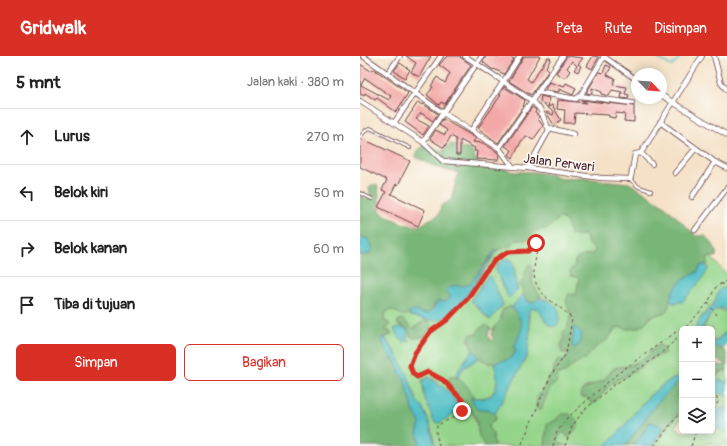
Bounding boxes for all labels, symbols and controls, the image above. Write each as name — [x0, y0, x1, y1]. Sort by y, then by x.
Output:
text: Gridwalk — [20, 16, 86, 40]
text: Peta — [556, 20, 583, 37]
text: Rute — [605, 20, 632, 37]
text: Disimpan — [654, 20, 707, 37]
north arrow — [631, 68, 667, 104]
text: 5 mnt — [16, 72, 60, 93]
text: Jalan kaki · 380 m — [247, 74, 344, 90]
icon: ahead — [16, 126, 38, 148]
text: Lurus — [54, 127, 90, 146]
text: 270 m — [307, 129, 344, 145]
street label: Jalan Perwari — [523, 151, 595, 175]
icon: left — [16, 182, 38, 204]
text: Belok kiri — [54, 183, 108, 202]
text: 50 m — [314, 185, 344, 201]
route start — [527, 234, 545, 252]
icon: right — [16, 238, 38, 260]
text: Belok kanan — [54, 239, 127, 258]
text: 60 m — [313, 241, 344, 257]
icon: arrive — [16, 294, 38, 316]
text: Tiba di tujuan — [54, 295, 135, 314]
map controls — [679, 326, 715, 434]
button: + — [679, 326, 715, 362]
button: Simpan — [16, 344, 176, 381]
button: Bagikan — [184, 344, 344, 381]
button: − — [679, 362, 715, 398]
button: layers — [679, 398, 715, 434]
route end — [453, 402, 471, 420]

